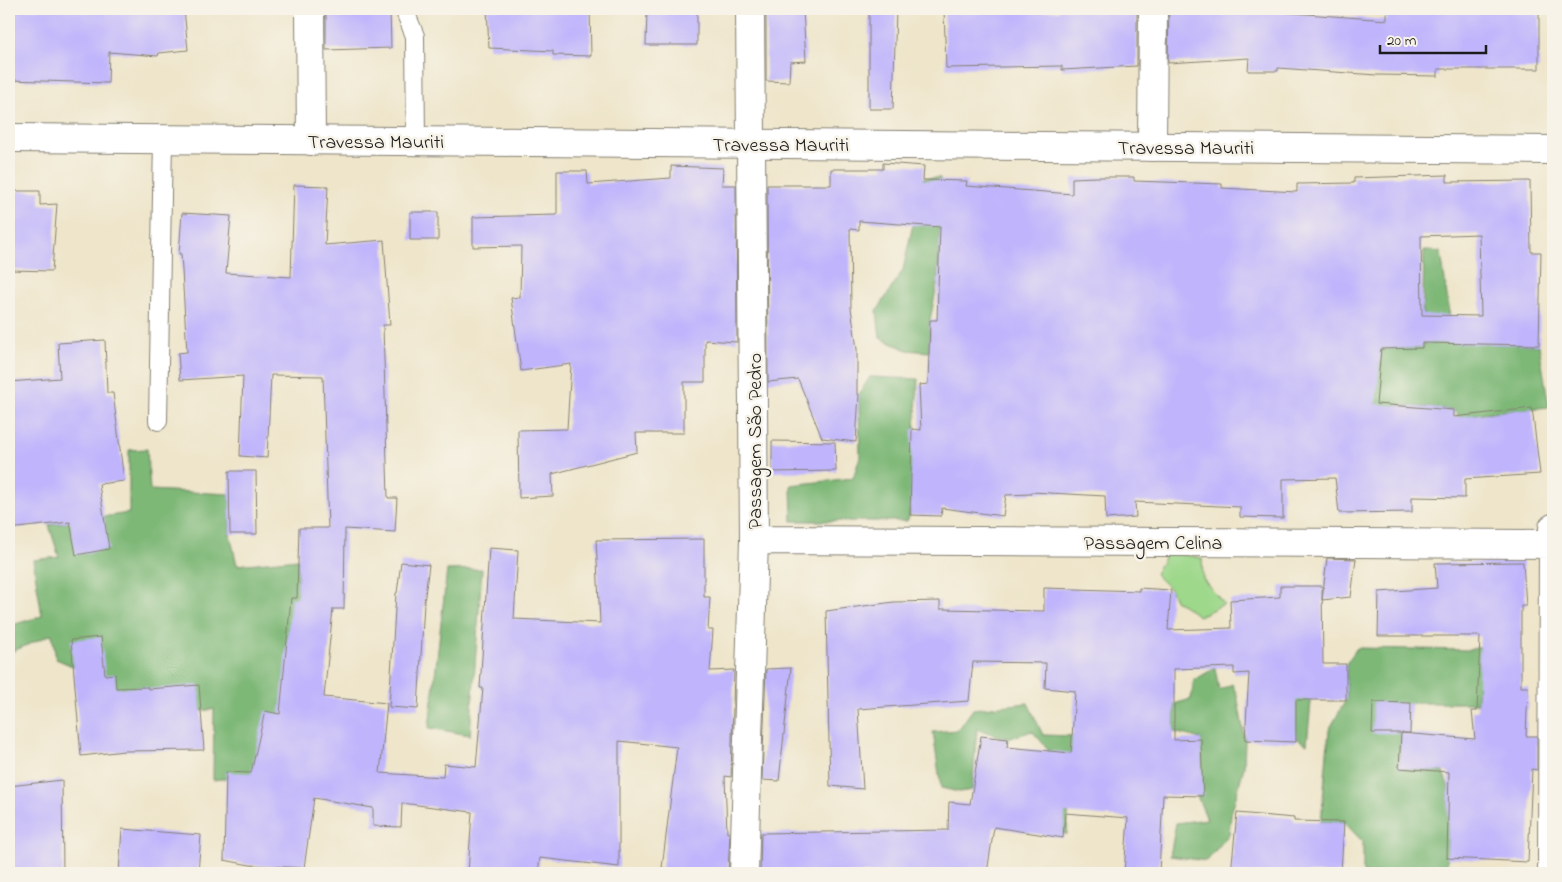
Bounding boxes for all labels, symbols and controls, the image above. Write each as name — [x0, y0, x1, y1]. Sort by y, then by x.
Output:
scale bar — [1380, 22, 1486, 54]
text: 20 m — [1387, 30, 1417, 52]
street label: Travessa Mauriti — [308, 129, 444, 158]
street label: Travessa Mauriti — [713, 132, 849, 161]
street label: Travessa Mauriti — [1118, 135, 1254, 164]
street label: Passagem São Pedro — [742, 353, 772, 529]
street label: Passagem Celina — [1084, 530, 1222, 560]

